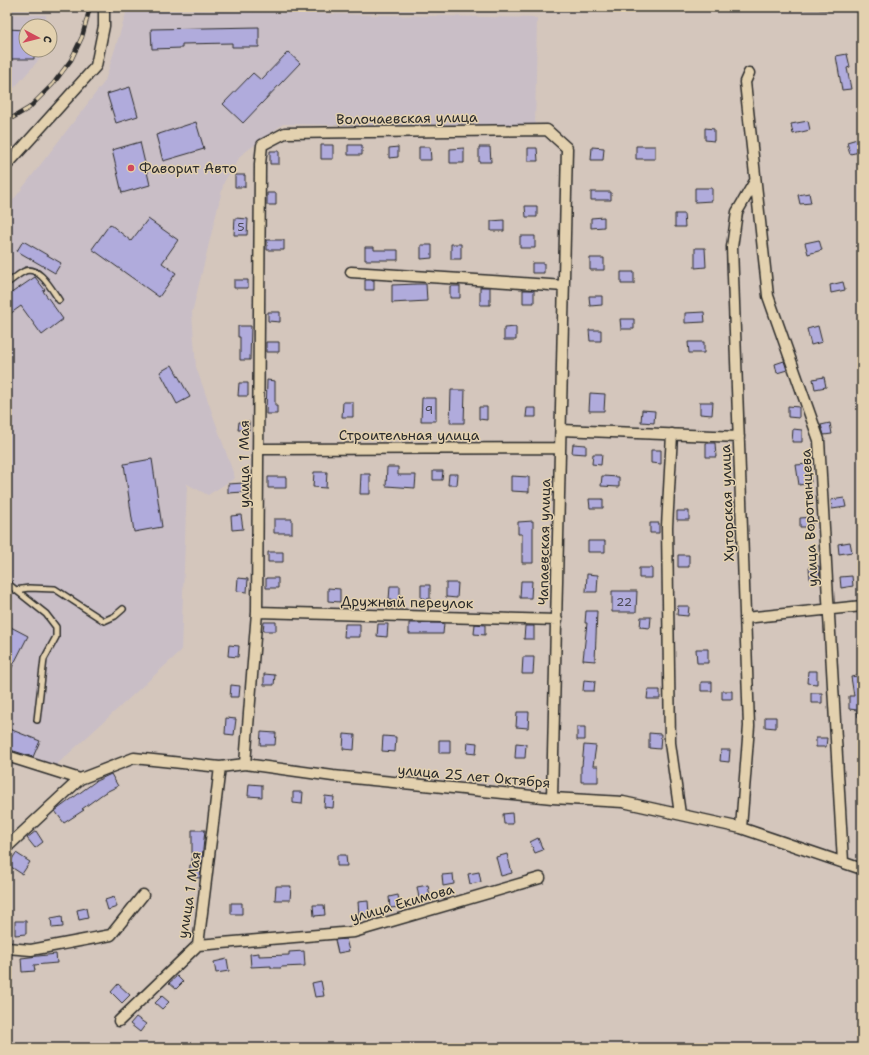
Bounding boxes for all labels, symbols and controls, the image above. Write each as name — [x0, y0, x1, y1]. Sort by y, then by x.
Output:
north arrow — [18, 18, 58, 58]
text: С — [40, 35, 55, 44]
street label: Волочаевская улица — [336, 108, 478, 128]
place label: Фаворит Авто — [139, 159, 237, 177]
marker: Фаворит Авто — [126, 163, 136, 173]
house number: 5 — [237, 219, 245, 235]
house number: 9 — [425, 402, 433, 418]
street label: улица 1 Мая — [235, 420, 253, 508]
street label: Строительная улица — [339, 426, 480, 444]
street label: Хуторская улица — [716, 444, 738, 562]
street label: улица Воротынцева — [796, 448, 822, 587]
street label: Чапаевская улица — [534, 478, 554, 605]
street label: Дружный переулок — [341, 592, 474, 612]
house number: 22 — [616, 594, 632, 610]
street label: улица 25 лет Октября — [397, 760, 551, 792]
street label: улица 1 Мая — [173, 850, 205, 940]
street label: улица Екимова — [348, 879, 456, 926]

